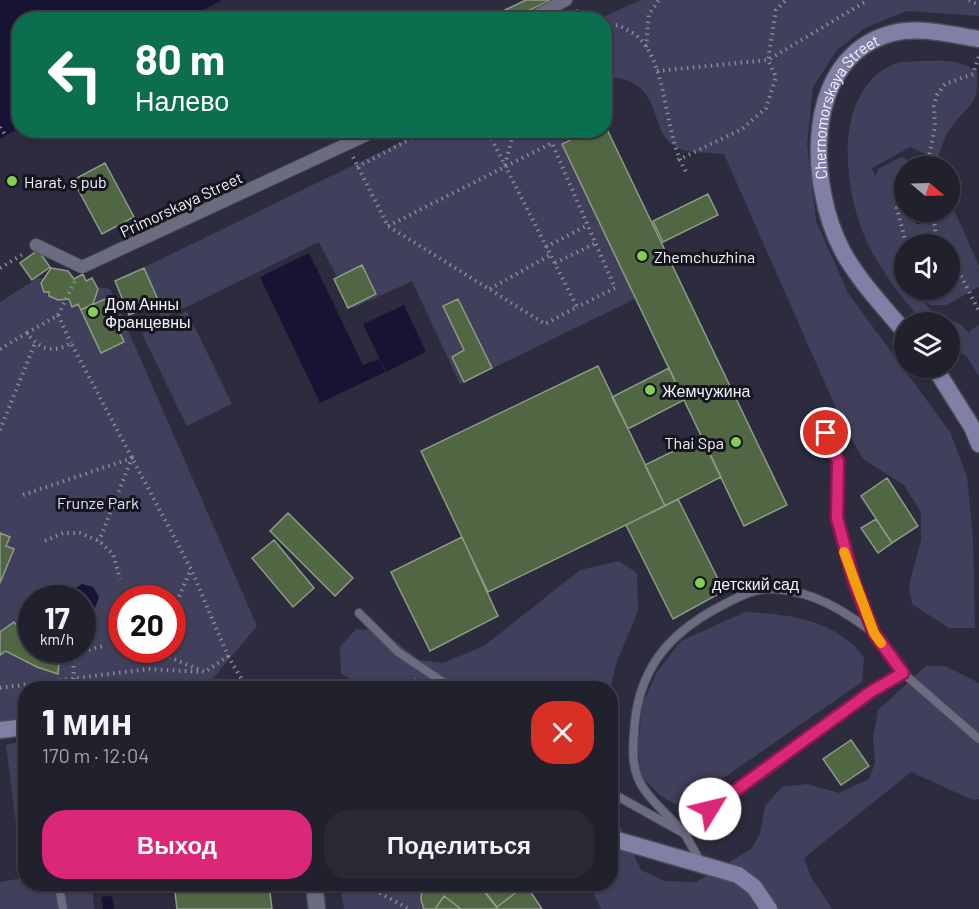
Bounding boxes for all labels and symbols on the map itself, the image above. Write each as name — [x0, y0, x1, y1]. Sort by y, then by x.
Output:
street label: Chernomorskaya Street — [809, 30, 882, 180]
north arrow — [894, 156, 960, 222]
street label: Primorskaya Street — [117, 167, 245, 241]
place label: Harat, s pub — [24, 172, 107, 191]
marker: Harat, s pub — [5, 174, 19, 188]
place label: Zhemchuzhina — [654, 247, 755, 266]
marker: Zhemchuzhina — [635, 249, 649, 263]
place label: Дом Анны Францевны — [105, 294, 191, 331]
marker: Дом Анны Францевны — [86, 305, 100, 319]
place label: Жемчужина — [662, 381, 750, 400]
marker: Жемчужина — [643, 383, 657, 397]
pin — [800, 407, 851, 458]
place label: Thai Spa — [664, 433, 724, 452]
marker: Thai Spa — [729, 435, 743, 449]
park label: Frunze Park — [57, 493, 139, 512]
place label: детский сад — [712, 574, 800, 593]
marker: детский сад — [693, 576, 707, 590]
speed limit sign: 20 — [108, 585, 186, 663]
position arrow — [678, 777, 742, 841]

